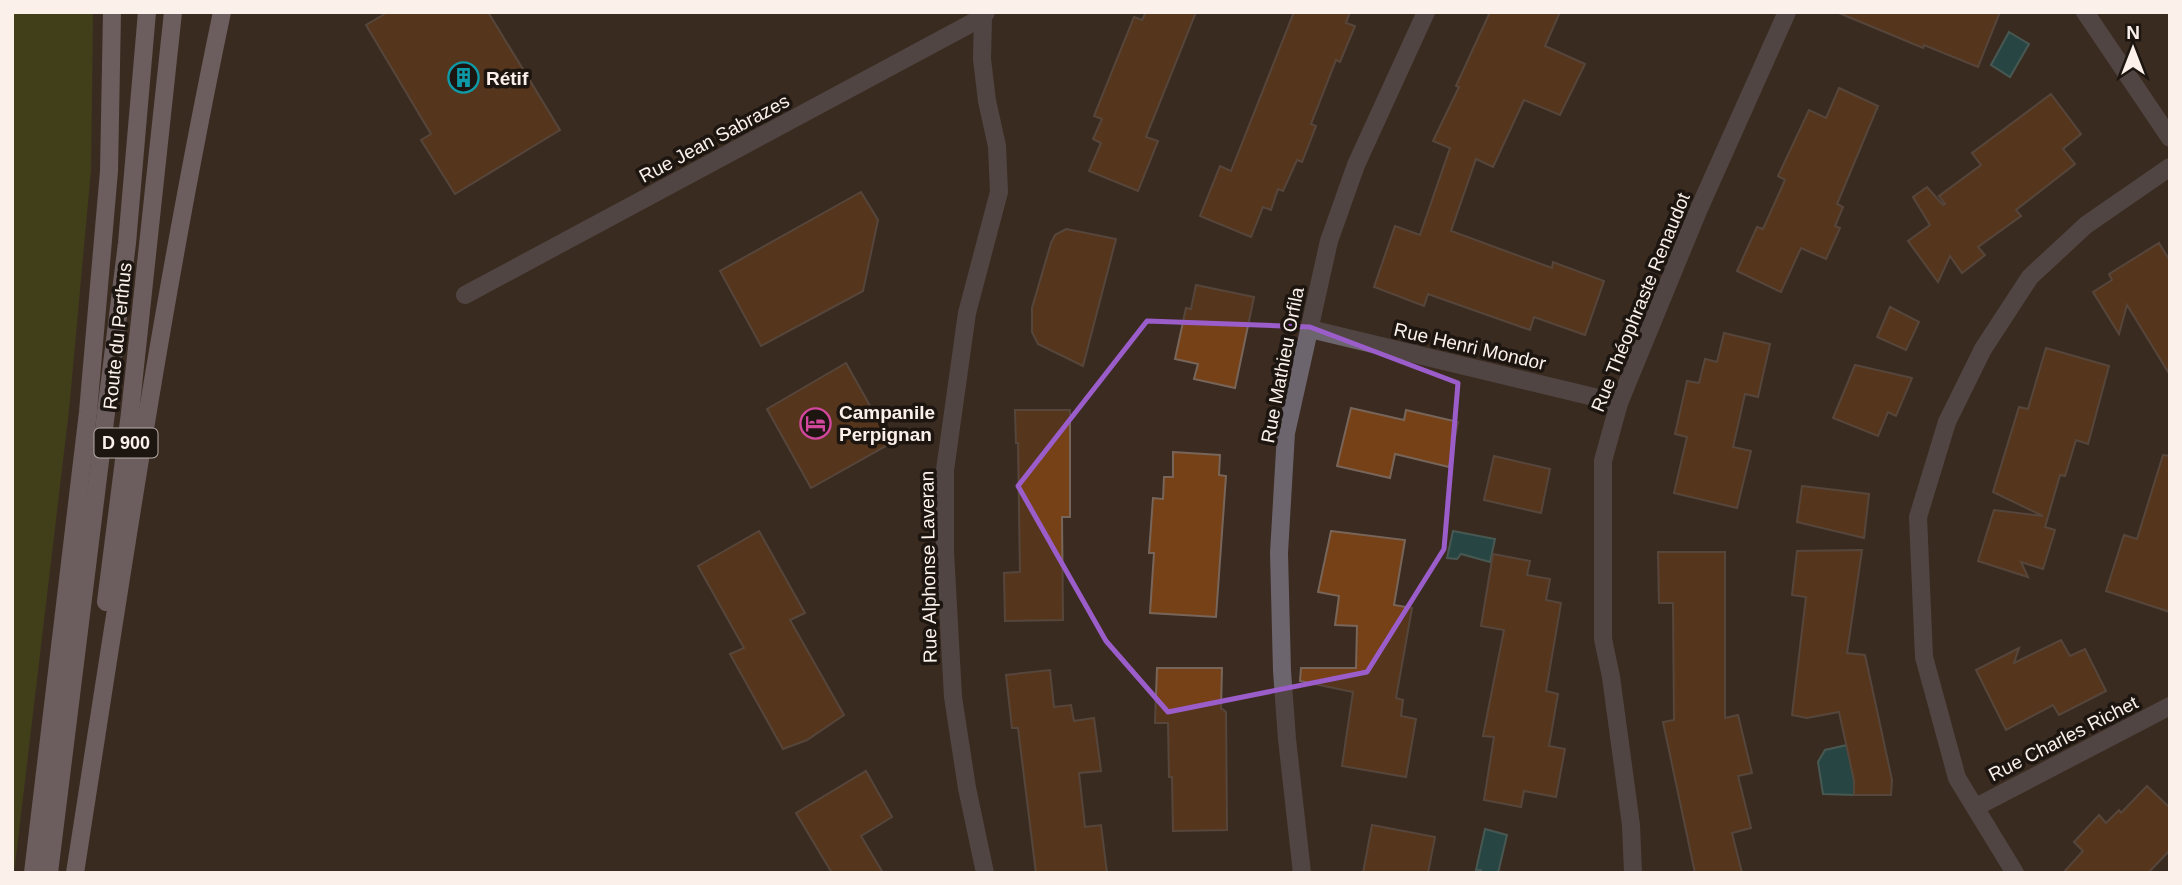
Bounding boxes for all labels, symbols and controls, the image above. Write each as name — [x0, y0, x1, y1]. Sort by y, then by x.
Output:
north arrow — [2098, 14, 2168, 84]
text: N — [2126, 22, 2140, 43]
building icon: Rétif — [446, 61, 480, 95]
place label: Rétif — [486, 68, 529, 89]
street label: Rue Jean Sabrazes — [636, 90, 793, 187]
street label: Rue Théophraste Renaudot — [1587, 189, 1694, 415]
street label: Route du Perthus — [99, 261, 136, 411]
street label: Rue Mathieu Orfila — [1257, 285, 1308, 445]
street label: Rue Henri Mondor — [1392, 319, 1549, 374]
place label: Campanile Perpignan — [839, 402, 935, 445]
hotel icon: Campanile Perpignan — [799, 406, 833, 440]
road number: D 900 — [94, 428, 158, 458]
street label: Rue Alphonse Laveran — [916, 471, 941, 663]
street label: Rue Charles Richet — [1985, 691, 2142, 785]

